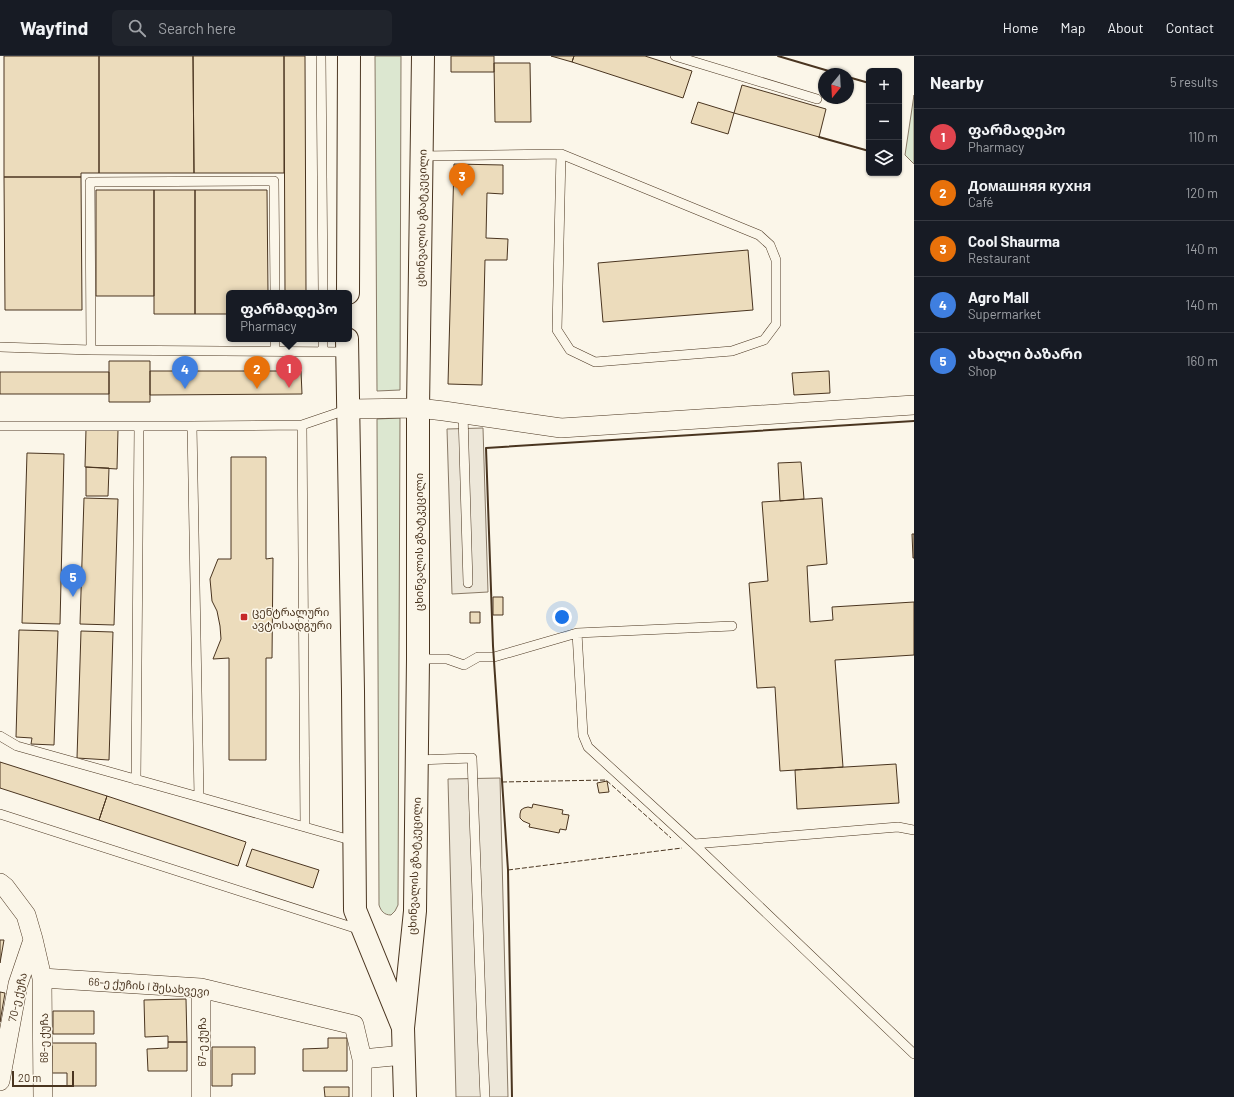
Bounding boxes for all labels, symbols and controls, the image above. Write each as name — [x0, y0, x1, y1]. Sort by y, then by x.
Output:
search box — [112, 10, 392, 46]
text: Wayfind — [20, 16, 88, 39]
icon: search — [126, 17, 148, 39]
text: Search here — [158, 19, 236, 37]
text: Home — [1003, 19, 1039, 36]
text: Map — [1061, 19, 1085, 36]
text: About — [1107, 19, 1144, 36]
text: Contact — [1166, 19, 1214, 36]
north arrow — [818, 68, 854, 104]
map controls — [866, 68, 902, 176]
button: + — [866, 68, 902, 104]
text: Nearby — [930, 72, 984, 92]
text: 5 results — [1170, 74, 1218, 90]
button: − — [866, 104, 902, 140]
text: ფარმადეპო — [968, 120, 1065, 138]
text: 1 — [941, 129, 945, 145]
text: 110 m — [1188, 129, 1218, 145]
text: Pharmacy — [968, 139, 1024, 155]
button: layers — [866, 140, 902, 176]
street label: ცხინვალის გზატკეცილი — [413, 149, 430, 287]
pin: 3 — [449, 163, 475, 196]
text: Домашняя кухня — [968, 176, 1091, 194]
text: 2 — [939, 185, 947, 201]
text: 120 m — [1186, 185, 1218, 201]
text: Café — [968, 194, 993, 210]
text: Cool Shaurma — [968, 232, 1060, 250]
text: 3 — [939, 241, 947, 257]
text: 140 m — [1186, 241, 1218, 257]
text: Restaurant — [968, 250, 1030, 266]
text: Agro Mall — [968, 288, 1029, 306]
popup — [226, 290, 352, 342]
text: 4 — [939, 297, 947, 313]
text: 140 m — [1186, 297, 1218, 313]
text: ფარმადეპო — [240, 299, 338, 317]
text: Supermarket — [968, 306, 1041, 322]
text: Pharmacy — [240, 318, 297, 334]
text: ახალი ბაზარი — [968, 344, 1082, 362]
text: 5 — [939, 353, 947, 369]
text: 160 m — [1186, 353, 1218, 369]
pin: 1 — [276, 355, 302, 388]
pin: 4 — [172, 356, 198, 389]
pin: 2 — [244, 356, 270, 389]
text: Shop — [968, 363, 997, 379]
street label: ცხინვალის გზატკეცილი — [412, 473, 426, 611]
pin: 5 — [60, 564, 86, 597]
place label: ცენტრალური ავტოსადგური — [252, 605, 332, 632]
your location — [552, 607, 572, 627]
marker: ცენტრალური ავტოსადგური — [239, 612, 249, 622]
street label: ცხინვალის გზატკეცილი — [405, 797, 424, 935]
street label: 70-ე ქუჩა — [5, 971, 30, 1023]
street label: 66-ე ქუჩის I შესახვევი — [88, 974, 210, 999]
street label: 68-ე ქუჩა — [37, 1013, 51, 1063]
street label: 67-ე ქუჩა — [195, 1017, 209, 1067]
scale bar — [12, 1069, 74, 1088]
text: 20 m — [18, 1071, 41, 1084]

